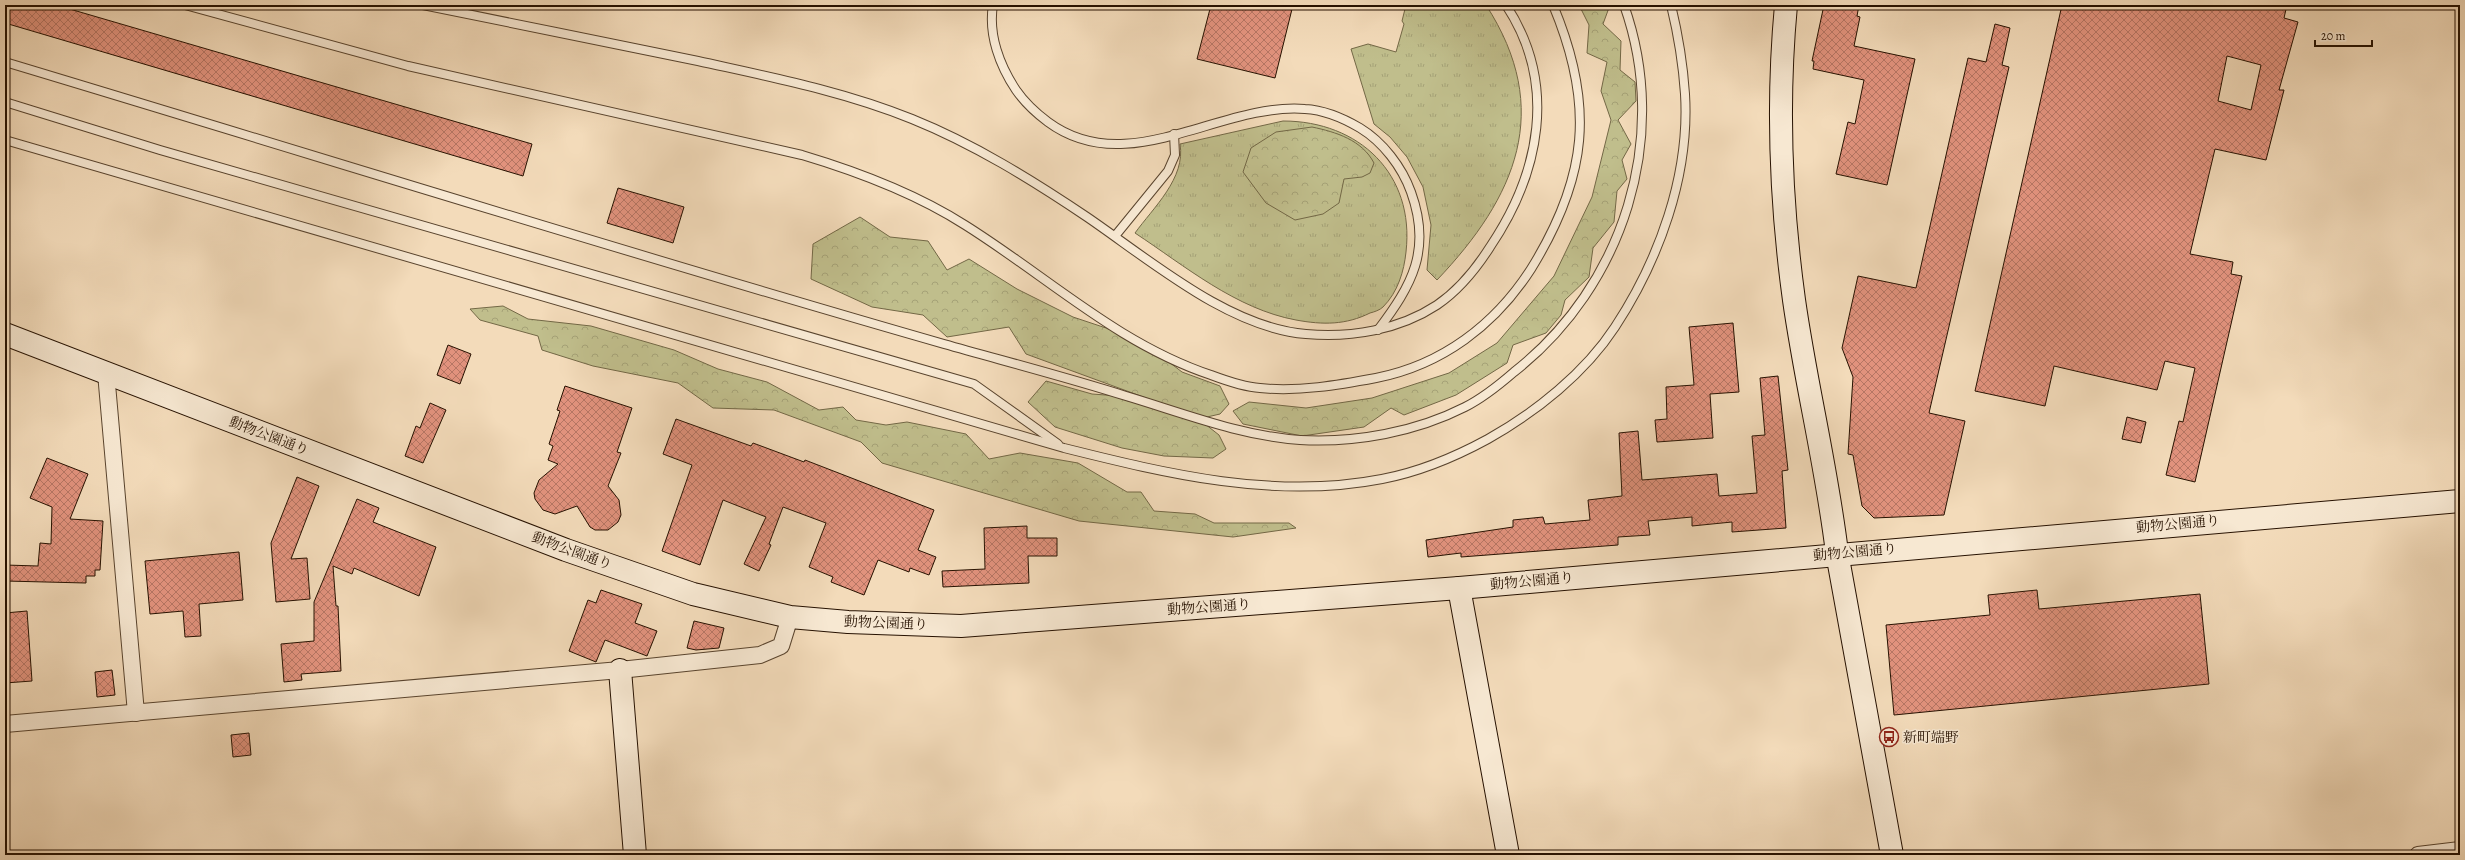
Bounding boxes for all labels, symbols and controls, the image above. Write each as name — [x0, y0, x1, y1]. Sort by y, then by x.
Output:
scale bar — [2315, 22, 2372, 48]
text: 20 m — [2321, 28, 2345, 44]
street label: 動物公園通り — [226, 412, 312, 460]
street label: 動物公園通り — [2135, 511, 2221, 537]
street label: 動物公園通り — [529, 528, 615, 574]
street label: 動物公園通り — [1812, 539, 1898, 565]
street label: 動物公園通り — [1489, 568, 1575, 594]
street label: 動物公園通り — [1166, 595, 1252, 619]
street label: 動物公園通り — [844, 612, 928, 634]
bus stop icon: 新町端野 — [1878, 726, 1900, 748]
place label: 新町端野 — [1903, 728, 1959, 747]

